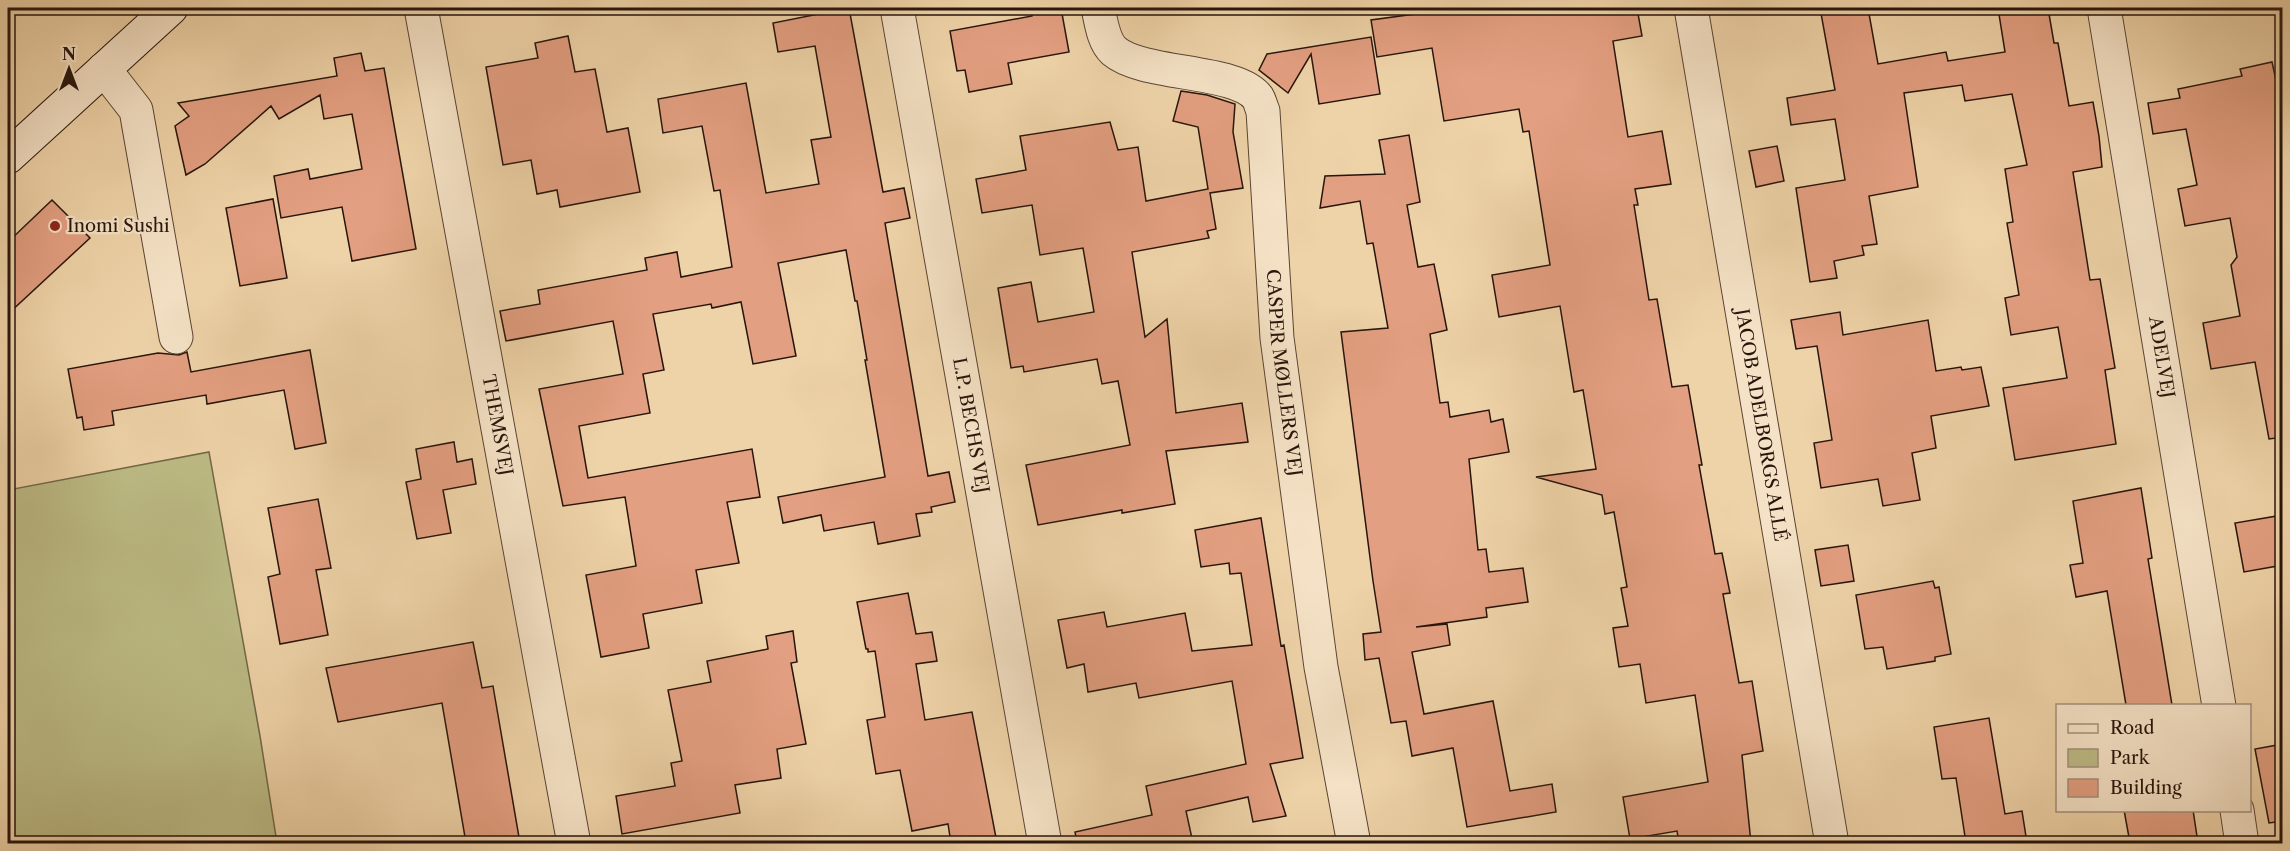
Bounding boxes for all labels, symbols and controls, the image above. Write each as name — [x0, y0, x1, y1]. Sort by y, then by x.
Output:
north arrow — [39, 39, 99, 99]
text: N — [62, 44, 76, 64]
place label: Inomi Sushi — [67, 215, 170, 237]
marker: Inomi Sushi — [48, 219, 62, 233]
street label: CASPER MØLLERS VEJ — [1262, 268, 1306, 478]
street label: JACOB ADELBORGS ALLÉ — [1730, 304, 1793, 543]
street label: ADELVEJ — [2144, 314, 2179, 400]
street label: L.P. BECHS VEJ — [948, 356, 994, 495]
street label: THEMSVEJ — [477, 373, 517, 477]
legend — [2056, 704, 2251, 812]
text: Road — [2110, 717, 2155, 739]
text: Park — [2110, 747, 2151, 769]
text: Building — [2110, 777, 2182, 799]

